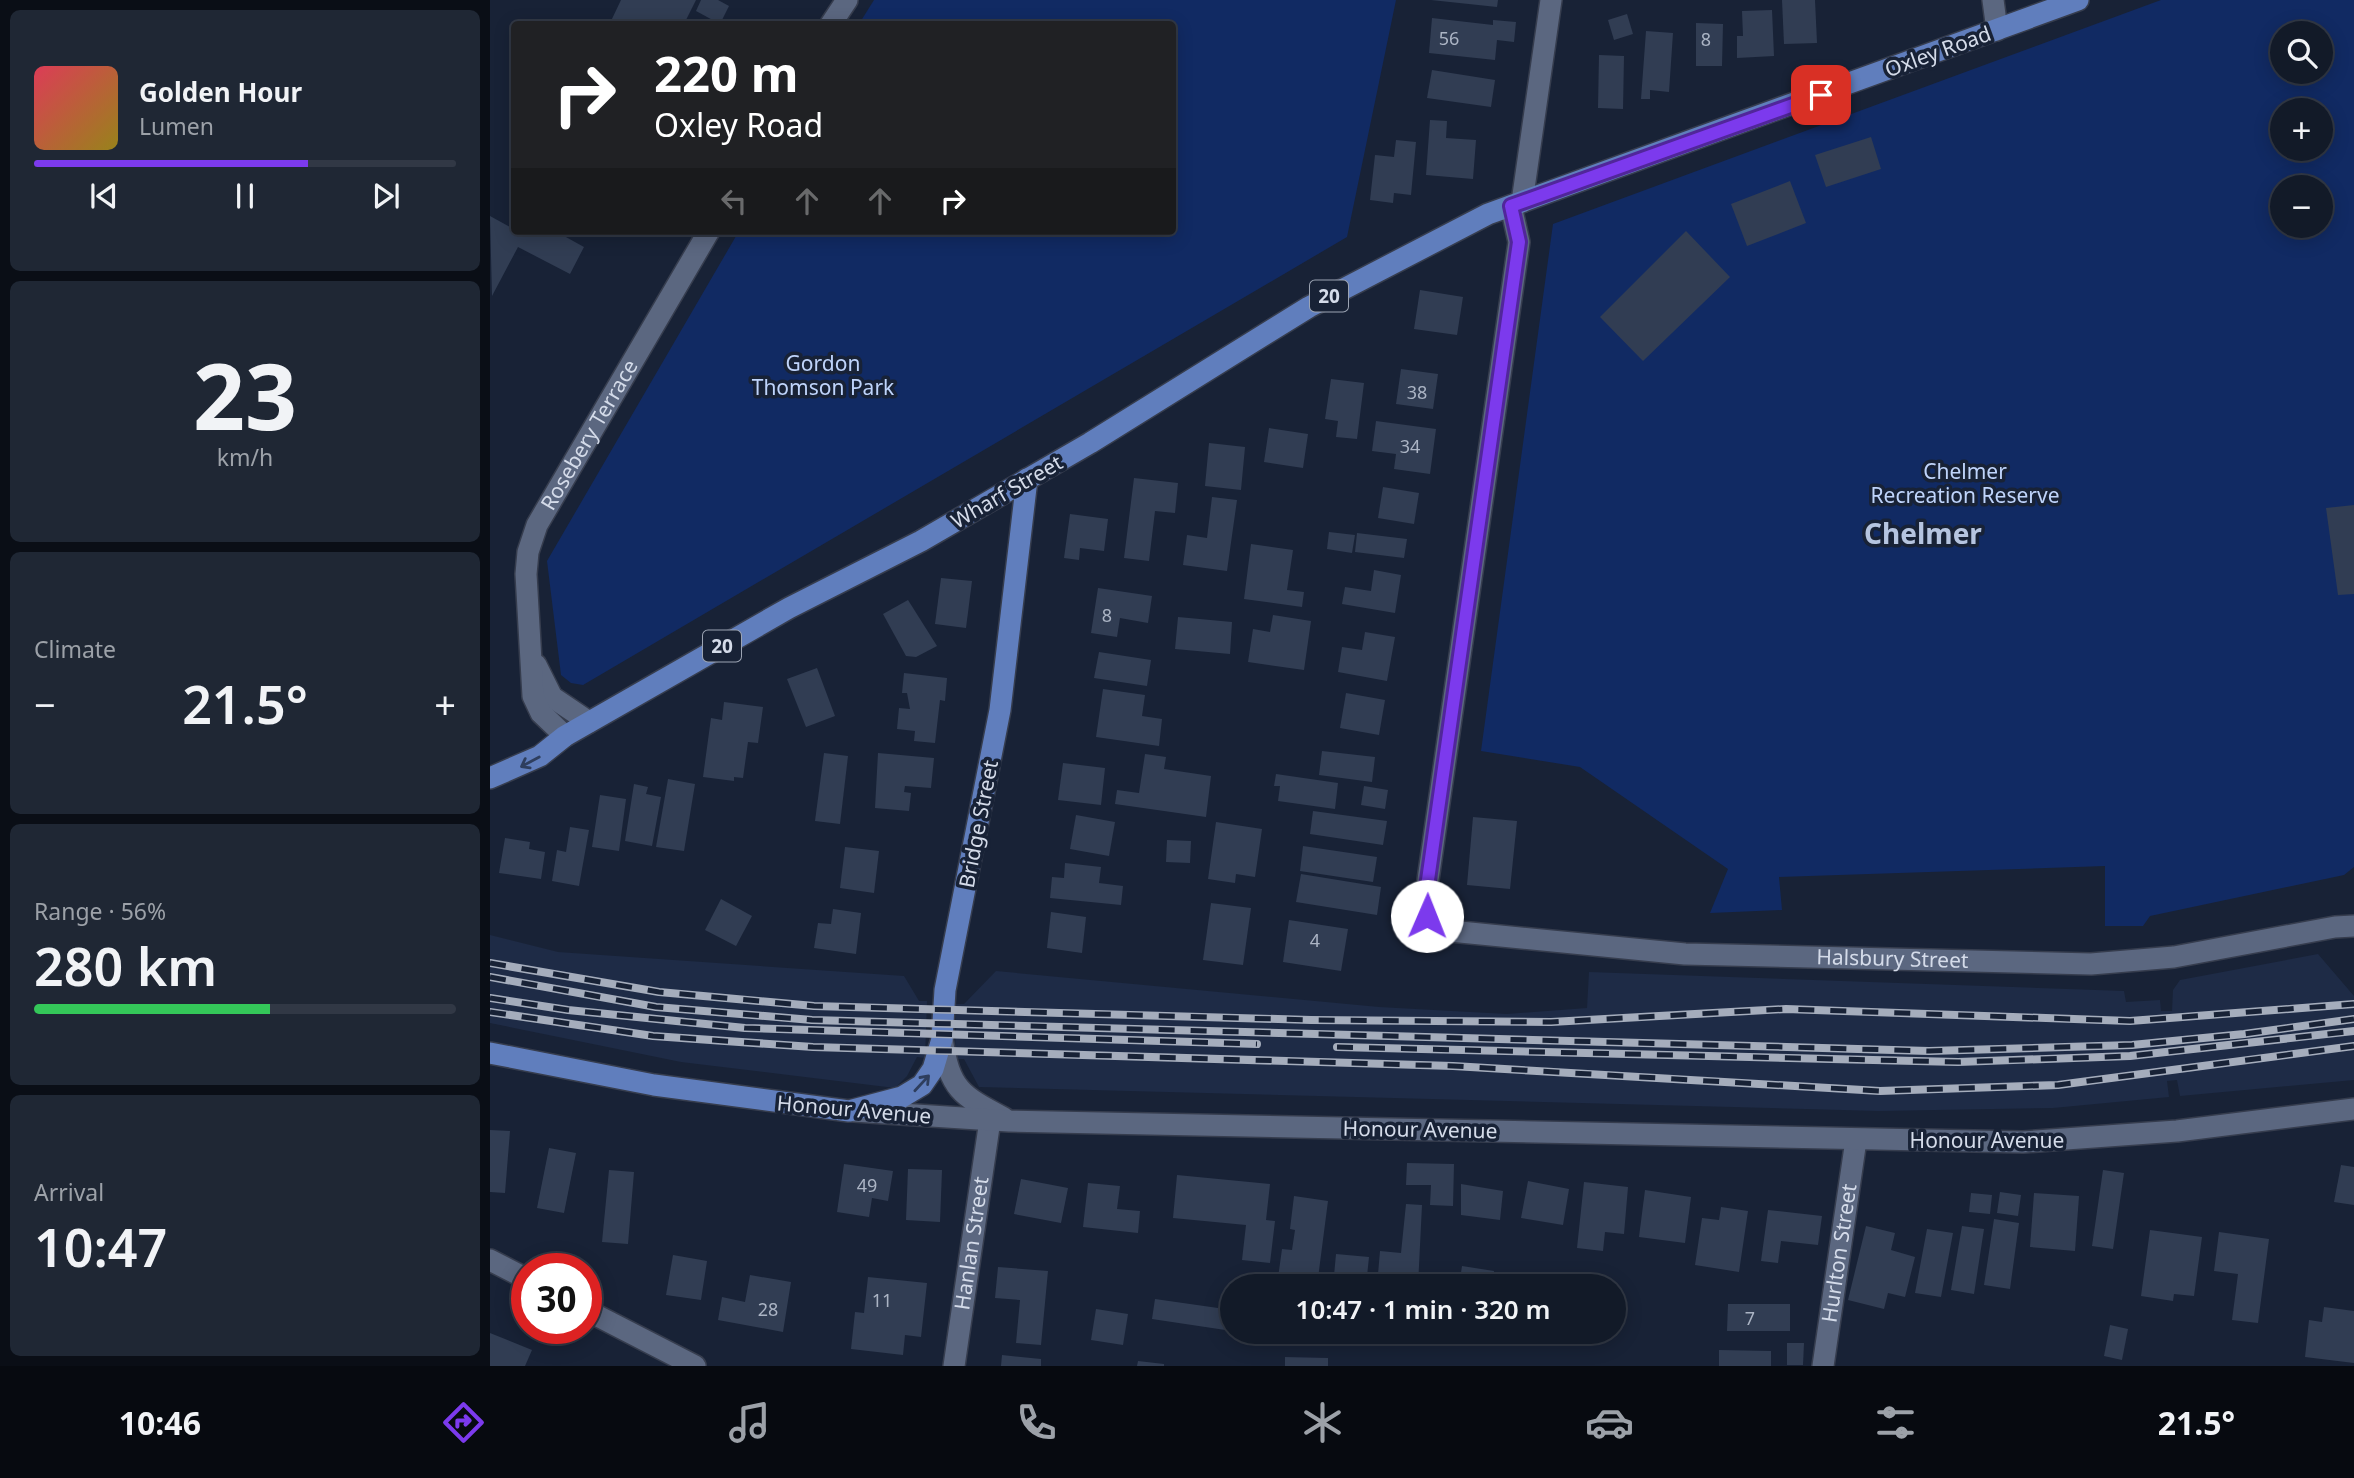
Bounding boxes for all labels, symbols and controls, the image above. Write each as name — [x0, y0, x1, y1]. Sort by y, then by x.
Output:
street label: Oxley Road — [1881, 19, 1995, 83]
map controls — [2270, 21, 2333, 238]
button: search — [2270, 21, 2333, 84]
house number: 56 — [1439, 26, 1459, 50]
house number: 8 — [1701, 27, 1711, 51]
text: 220 m — [654, 40, 799, 106]
icon: right — [539, 49, 630, 140]
pin — [1791, 65, 1851, 125]
text: Golden Hour — [139, 74, 302, 110]
icon: arrive — [1802, 76, 1840, 114]
button: + — [2270, 98, 2333, 161]
text: Oxley Road — [654, 103, 823, 146]
text: Lumen — [139, 110, 214, 142]
button: − — [2270, 175, 2333, 238]
icon: previous — [85, 177, 123, 215]
icon: pause — [226, 177, 264, 215]
icon: next — [367, 177, 405, 215]
icon: left — [715, 182, 753, 220]
icon: ahead — [788, 182, 826, 220]
icon: ahead — [861, 182, 899, 220]
icon: right — [934, 182, 972, 220]
road number: 20 — [1310, 280, 1348, 312]
text: 23 — [193, 333, 297, 457]
park label: Gordon Thomson Park — [752, 349, 895, 401]
street label: Rosebery Terrace — [534, 354, 644, 515]
house number: 38 — [1407, 380, 1427, 404]
house number: 34 — [1400, 434, 1420, 458]
text: km/h — [217, 441, 273, 473]
street label: Wharf Street — [946, 448, 1068, 534]
park label: Chelmer Recreation Reserve — [1871, 457, 2060, 509]
district label: Chelmer — [1864, 514, 1982, 552]
house number: 8 — [1102, 603, 1112, 627]
road number: 20 — [703, 631, 741, 662]
text: Climate — [34, 633, 116, 665]
text: 21.5° — [182, 668, 308, 739]
text: − — [34, 678, 56, 730]
text: + — [434, 678, 456, 730]
one-way arrow — [520, 755, 541, 769]
street label: Bridge Street — [952, 757, 1004, 890]
position arrow — [1390, 879, 1464, 953]
text: Range · 56% — [34, 895, 166, 927]
house number: 4 — [1310, 928, 1320, 952]
text: 280 km — [34, 930, 217, 1001]
street label: Halsbury Street — [1816, 942, 1969, 974]
one-way arrow — [913, 1075, 930, 1092]
street label: Honour Avenue — [776, 1088, 932, 1130]
street label: Honour Avenue — [1342, 1114, 1498, 1144]
street label: Honour Avenue — [1910, 1126, 2064, 1154]
house number: 49 — [857, 1173, 877, 1197]
street label: Hanlan Street — [947, 1174, 995, 1312]
text: Arrival — [34, 1176, 104, 1208]
street label: Hurlton Street — [1815, 1181, 1863, 1324]
text: 10:47 — [34, 1211, 167, 1282]
speed limit sign: 30 — [511, 1253, 602, 1344]
house number: 11 — [872, 1288, 892, 1312]
text: 10:47 · 1 min · 320 m — [1296, 1291, 1550, 1327]
house number: 28 — [758, 1297, 778, 1321]
house number: 7 — [1745, 1306, 1755, 1330]
icon: directions — [439, 1398, 488, 1447]
icon: music — [725, 1398, 774, 1447]
icon: phone — [1012, 1398, 1061, 1447]
icon: climate — [1298, 1398, 1347, 1447]
icon: car — [1585, 1398, 1634, 1447]
icon: filters — [1871, 1398, 1920, 1447]
text: 10:46 — [119, 1401, 201, 1444]
text: 21.5° — [2158, 1401, 2235, 1444]

